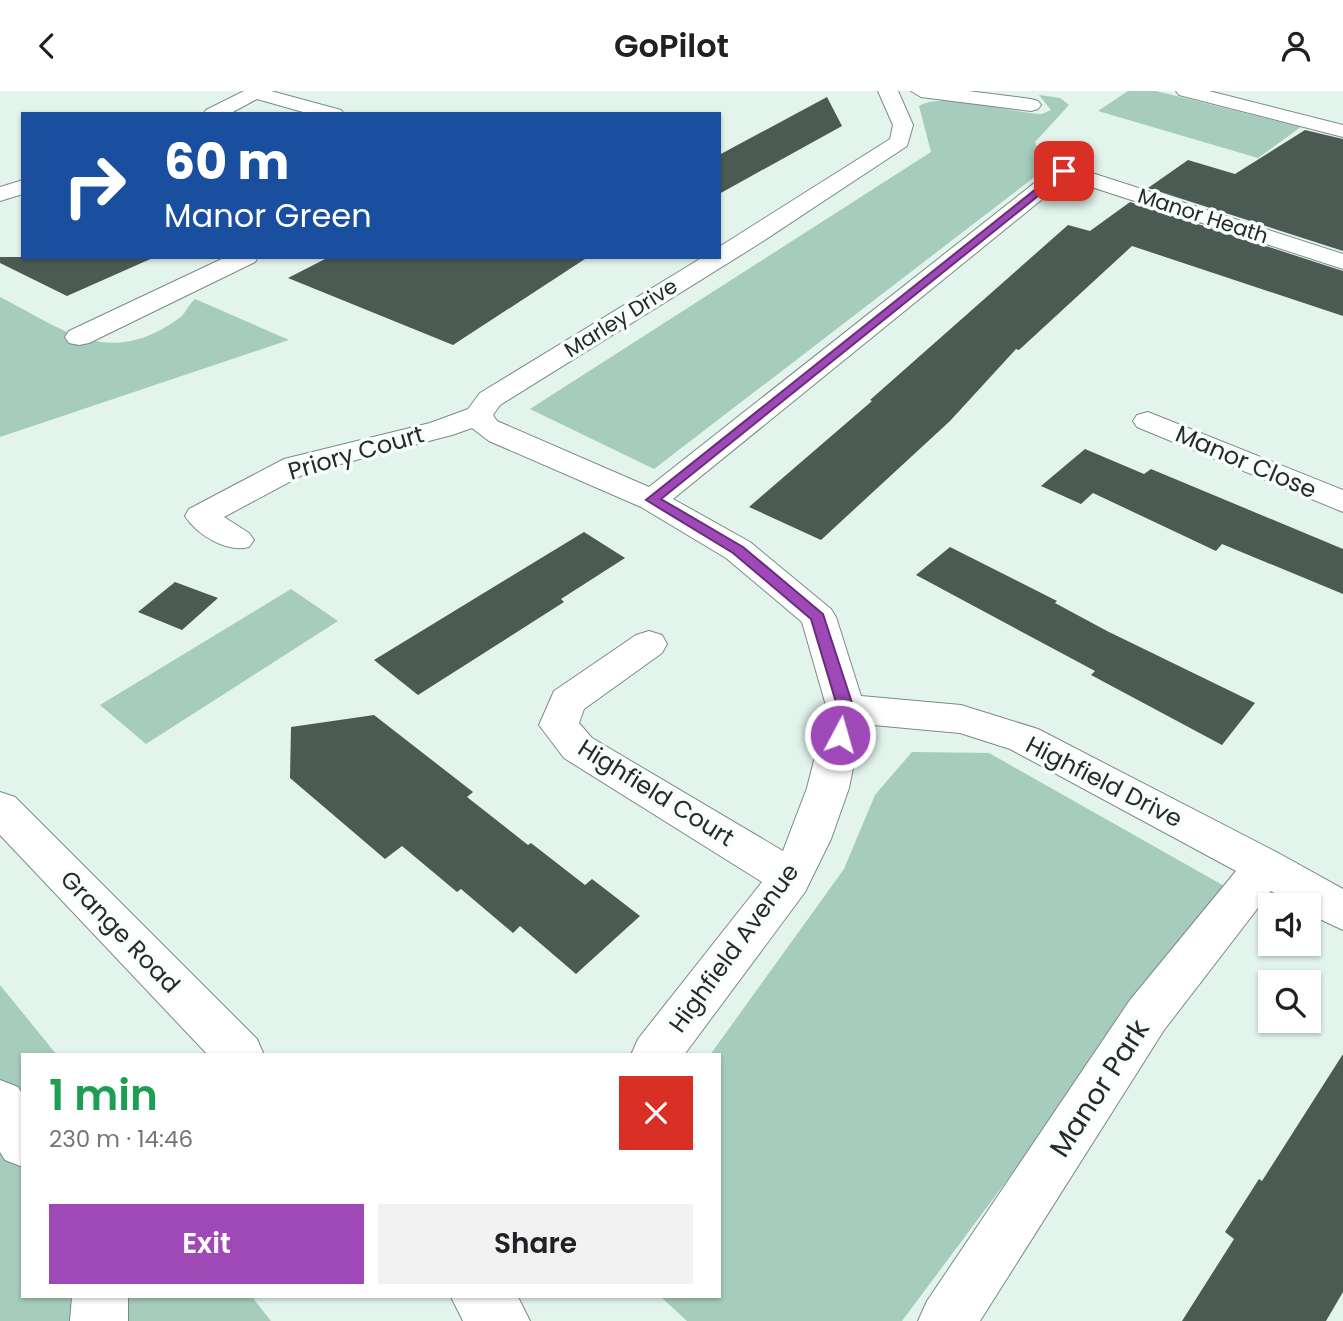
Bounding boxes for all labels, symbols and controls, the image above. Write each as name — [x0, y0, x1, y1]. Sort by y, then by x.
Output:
text: GoPilot — [614, 23, 729, 68]
icon: back — [28, 27, 66, 65]
icon: person — [1277, 27, 1315, 65]
text: 60 m — [164, 128, 289, 196]
icon: right — [49, 140, 140, 231]
pin — [1034, 141, 1094, 201]
icon: arrive — [1045, 152, 1083, 190]
street label: Manor Heath — [1134, 181, 1272, 250]
text: Manor Green — [164, 193, 372, 238]
street label: Marley Drive — [559, 271, 683, 364]
street label: Priory Court — [284, 417, 428, 488]
street label: Manor Close — [1171, 417, 1322, 506]
position arrow — [803, 698, 877, 772]
street label: Highfield Drive — [1020, 728, 1188, 835]
street label: Highfield Court — [572, 731, 741, 854]
street label: Highfield Avenue — [661, 857, 806, 1039]
street label: Grange Road — [53, 863, 187, 1000]
map controls — [1258, 893, 1321, 1033]
button: sound — [1258, 893, 1321, 956]
button: search — [1258, 970, 1321, 1033]
street label: Manor Park — [1040, 1011, 1159, 1165]
text: 1 min — [49, 1066, 158, 1125]
button: close — [619, 1076, 693, 1150]
text: 230 m · 14:46 — [49, 1123, 193, 1155]
button: Exit — [49, 1204, 364, 1284]
button: Share — [378, 1204, 693, 1284]

